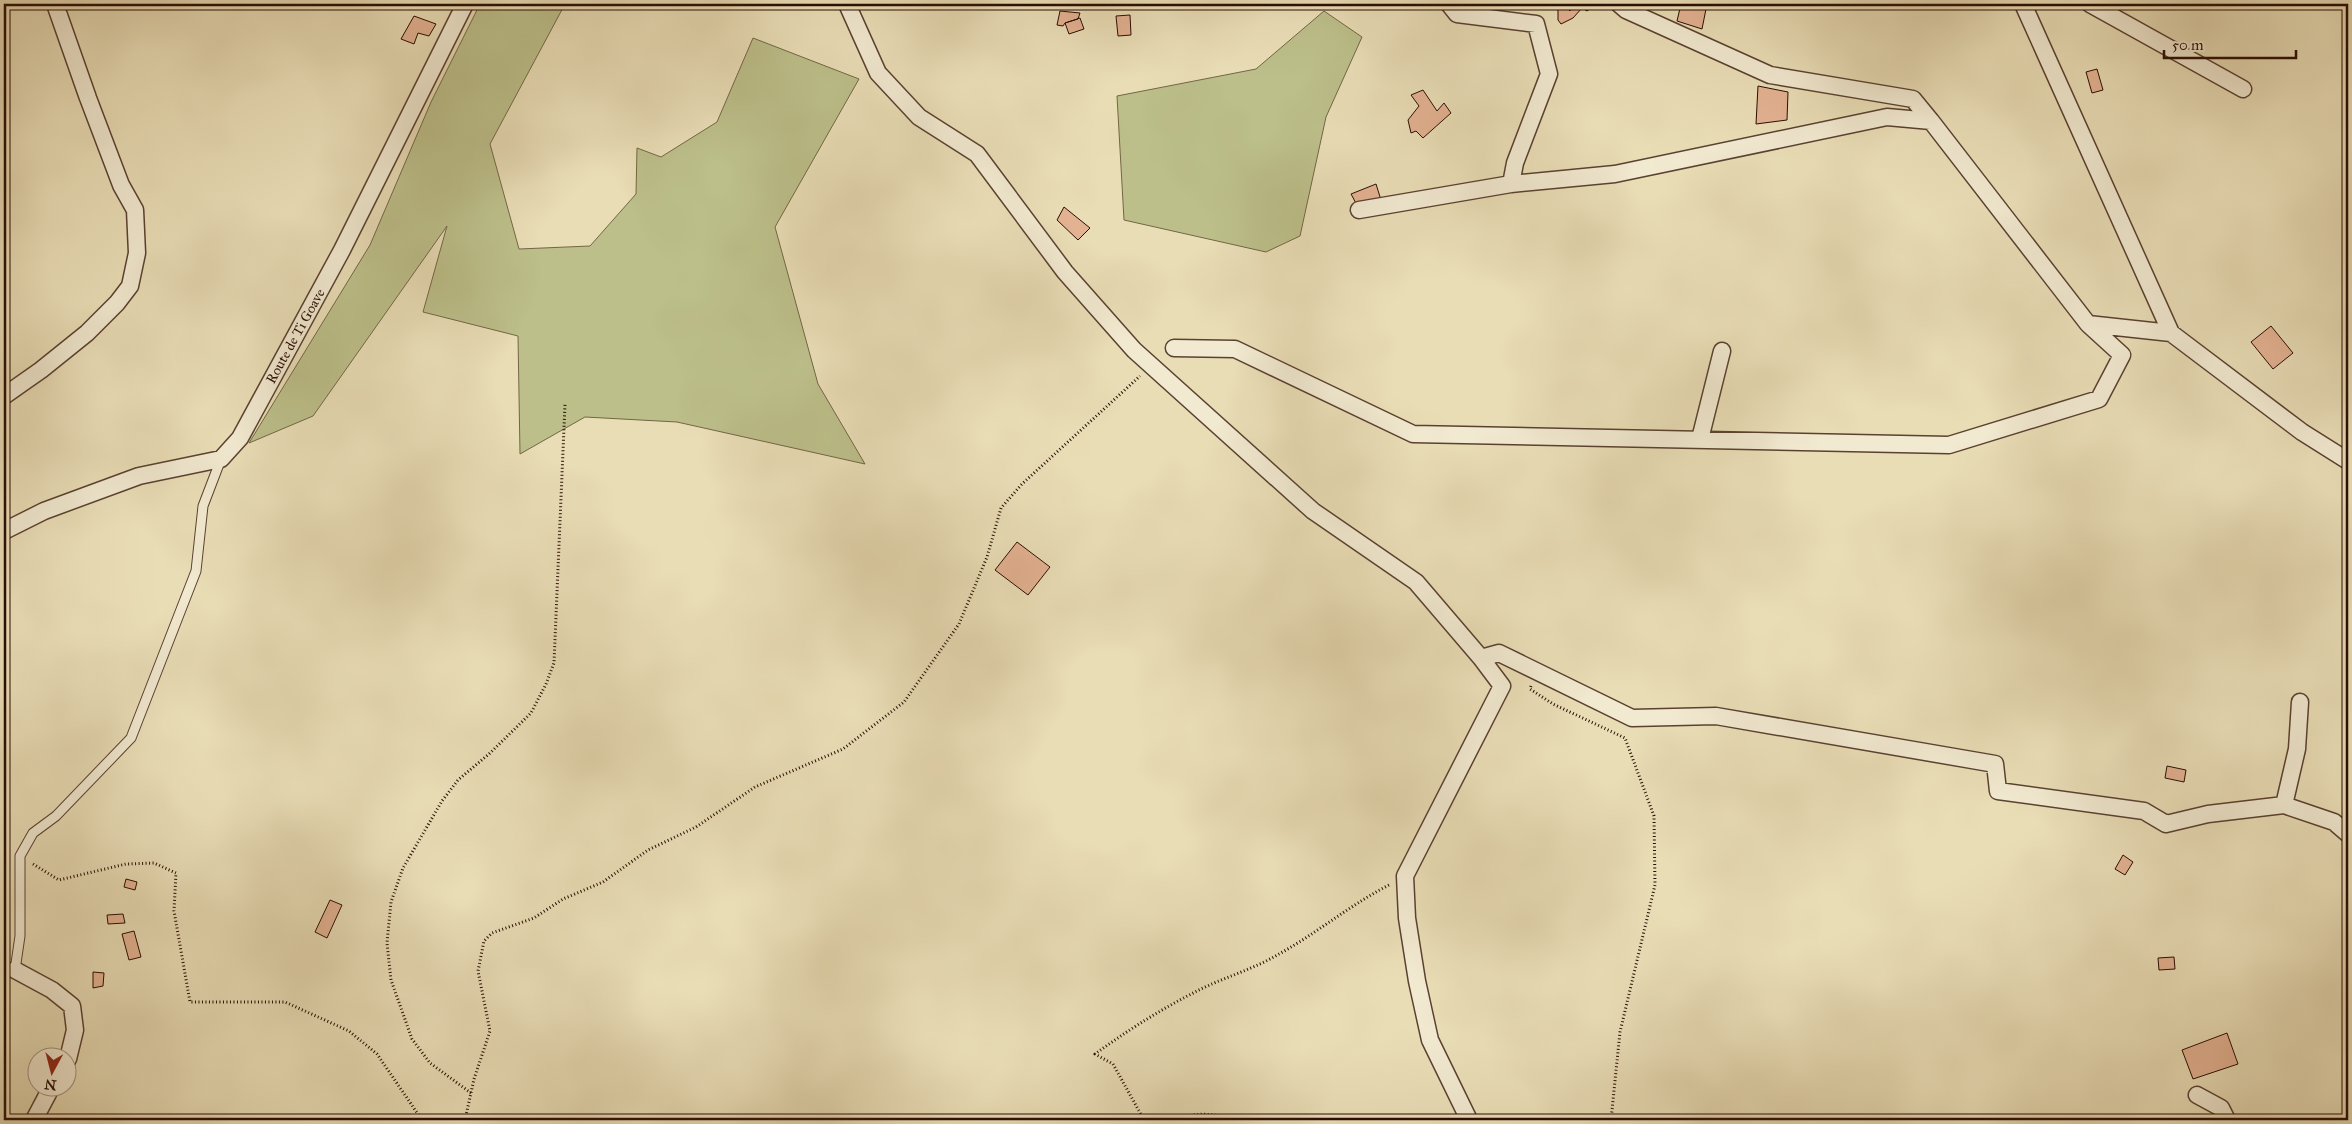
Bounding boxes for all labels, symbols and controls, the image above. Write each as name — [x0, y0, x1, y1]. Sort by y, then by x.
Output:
scale bar — [2164, 28, 2297, 60]
text: 50 m — [2172, 36, 2204, 54]
street label: Route de Ti Goave — [262, 286, 329, 387]
north arrow — [28, 1046, 78, 1096]
text: N — [43, 1075, 57, 1094]

